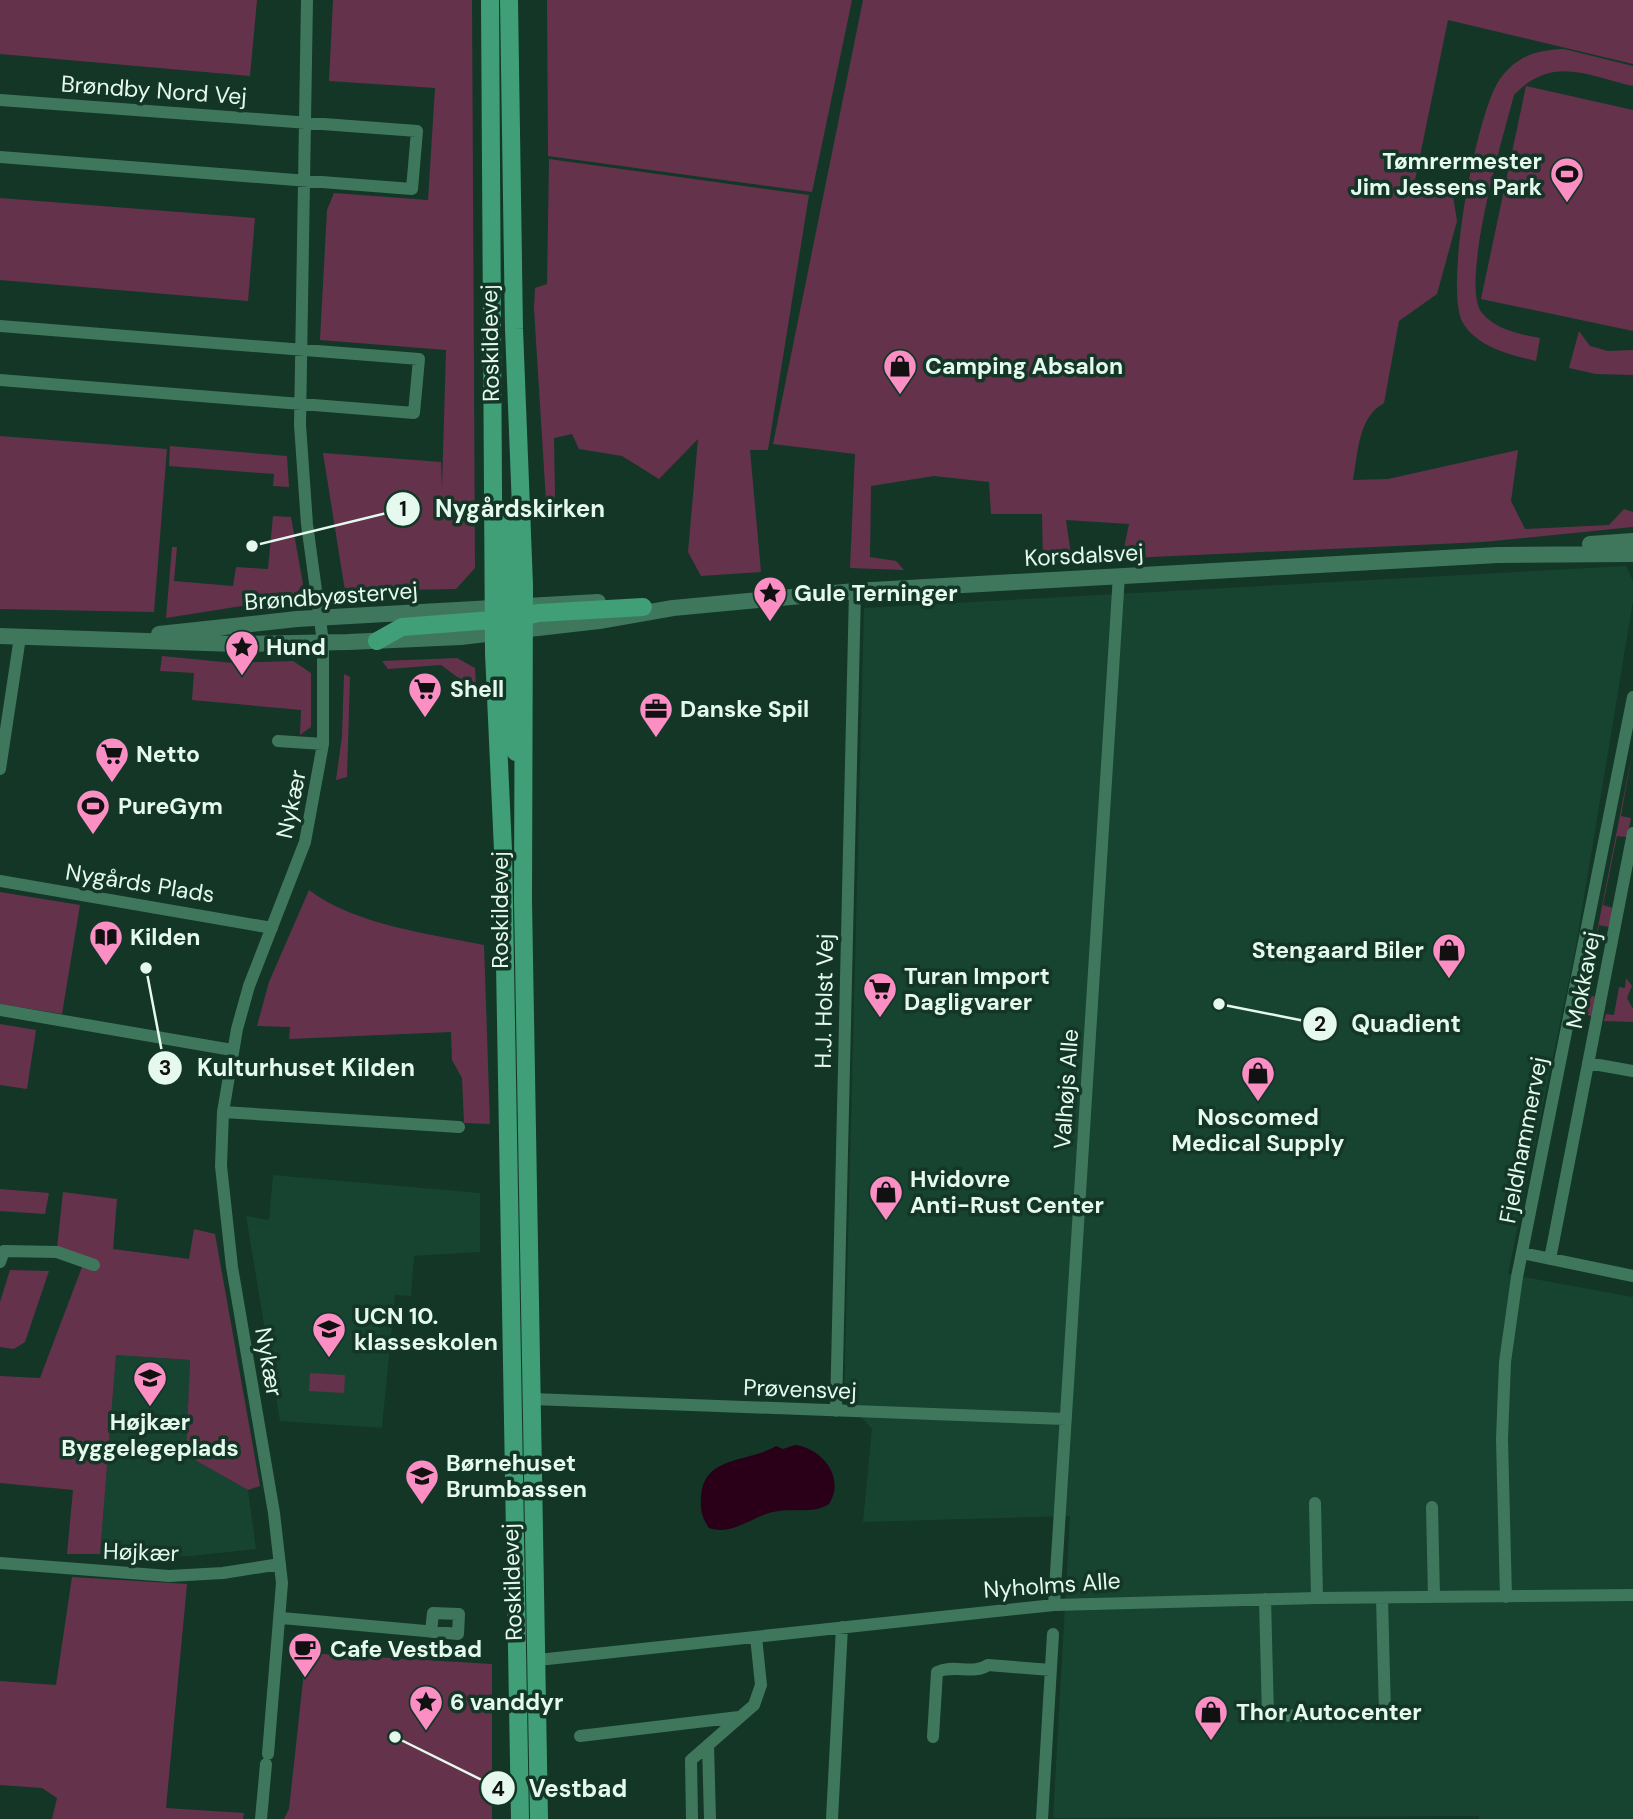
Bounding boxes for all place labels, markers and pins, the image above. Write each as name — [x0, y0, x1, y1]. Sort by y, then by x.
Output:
place label: Tømrermester Jim Jessens Park — [1350, 146, 1542, 202]
sports icon: Tømrermester Jim Jessens Park — [1548, 155, 1586, 204]
shop icon: Camping Absalon — [881, 347, 919, 396]
place label: Camping Absalon — [925, 351, 1123, 381]
callout: Nygårdskirken — [386, 487, 619, 532]
place icon: Gule Terninger — [751, 574, 789, 623]
place label: Gule Terninger — [794, 578, 958, 608]
place icon: Hund — [223, 628, 261, 677]
place label: Hund — [266, 632, 326, 662]
supermarket icon: Shell — [406, 670, 444, 719]
place label: Shell — [450, 674, 504, 704]
office icon: Danske Spil — [637, 690, 675, 739]
place label: Danske Spil — [680, 694, 809, 724]
supermarket icon: Netto — [93, 735, 131, 784]
place label: Netto — [136, 739, 200, 769]
sports icon: PureGym — [74, 787, 112, 836]
place label: PureGym — [118, 791, 223, 821]
library icon: Kilden — [87, 918, 125, 967]
place label: Kilden — [130, 922, 201, 952]
shop icon: Stengaard Biler — [1430, 931, 1468, 980]
place label: Stengaard Biler — [1252, 935, 1424, 965]
place label: Turan Import Dagligvarer — [904, 961, 1050, 1017]
supermarket icon: Turan Import Dagligvarer — [861, 970, 899, 1019]
callout: Quadient — [1302, 1001, 1475, 1046]
callout: Kulturhuset Kilden — [148, 1045, 429, 1090]
shop icon: Noscomed Medical Supply — [1239, 1054, 1277, 1103]
place label: Noscomed Medical Supply — [1172, 1102, 1345, 1158]
place label: Hvidovre Anti-Rust Center — [910, 1164, 1104, 1220]
shop icon: Hvidovre Anti-Rust Center — [867, 1173, 905, 1222]
place label: UCN 10. klasseskolen — [354, 1301, 498, 1357]
school or university icon: UCN 10. klasseskolen — [310, 1310, 348, 1359]
school or university icon: Højkær Byggelegeplads — [131, 1359, 169, 1408]
place label: Højkær Byggelegeplads — [61, 1407, 239, 1463]
place label: Børnehuset Brumbassen — [446, 1448, 587, 1504]
school or university icon: Børnehuset Brumbassen — [403, 1457, 441, 1506]
cafe icon: Cafe Vestbad — [286, 1630, 324, 1679]
place label: Cafe Vestbad — [330, 1634, 482, 1664]
place icon: 6 vanddyr — [407, 1683, 445, 1732]
place label: 6 vanddyr — [450, 1687, 563, 1717]
shop icon: Thor Autocenter — [1192, 1693, 1230, 1742]
place label: Thor Autocenter — [1236, 1697, 1422, 1727]
callout: Vestbad — [480, 1766, 641, 1811]

